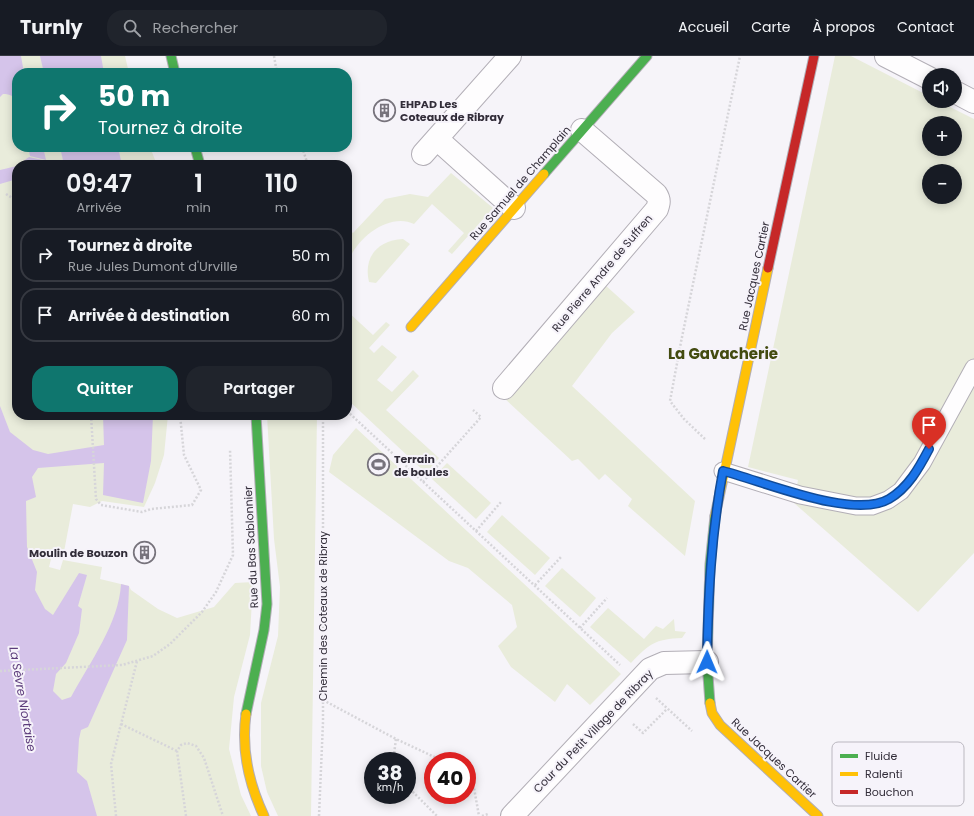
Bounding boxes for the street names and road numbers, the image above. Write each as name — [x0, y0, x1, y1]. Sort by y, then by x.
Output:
street label: Rue Samuel de Champlain — [466, 122, 574, 244]
street label: Rue Pierre Andre de Suffren — [548, 211, 656, 335]
street label: Rue Jacques Cartier — [735, 220, 773, 332]
street label: Rue du Bas Sablonnier — [240, 485, 262, 609]
street label: Chemin des Coteaux de Ribray — [315, 530, 331, 701]
street label: Cour du Petit Village de Ribray — [530, 665, 657, 796]
street label: Rue Jacques Cartier — [728, 714, 820, 802]

